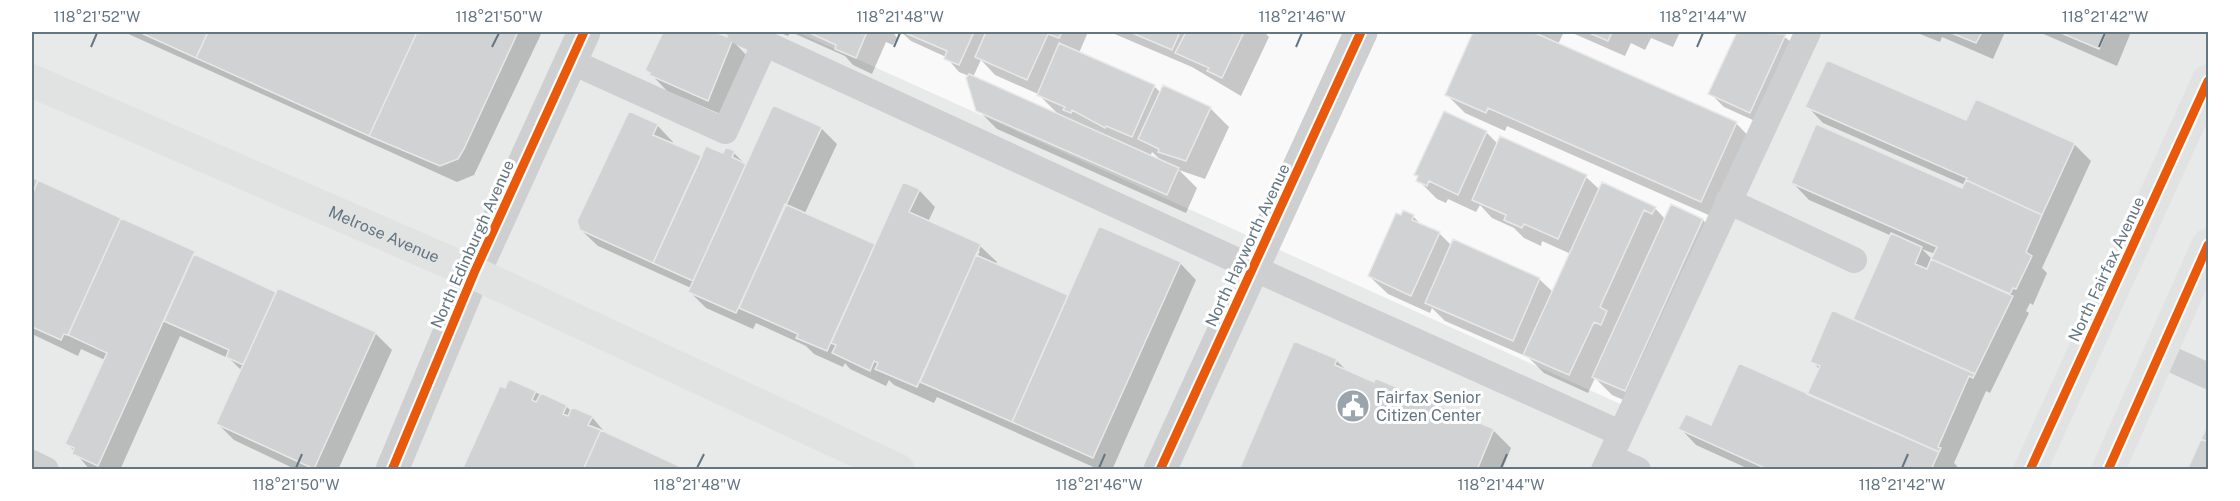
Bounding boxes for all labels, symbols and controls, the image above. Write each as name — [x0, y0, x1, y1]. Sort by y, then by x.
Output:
text: 118°21'52"W — [54, 8, 140, 25]
text: 118°21'50"W — [455, 8, 543, 25]
text: 118°21'48"W — [856, 8, 944, 25]
text: 118°21'46"W — [1258, 8, 1346, 25]
text: 118°21'44"W — [1659, 8, 1747, 25]
text: 118°21'42"W — [2062, 8, 2148, 25]
street label: North Edinburgh Avenue — [427, 157, 518, 331]
street label: North Hayworth Avenue — [1201, 161, 1294, 330]
street label: North Fairfax Avenue — [2064, 194, 2148, 345]
street label: Melrose Avenue — [326, 202, 442, 267]
public building icon: Fairfax Senior Citizen Center — [1335, 388, 1371, 424]
place label: Fairfax Senior Citizen Center — [1376, 388, 1481, 425]
text: 118°21'50"W — [252, 476, 340, 493]
text: 118°21'48"W — [653, 476, 741, 493]
text: 118°21'46"W — [1055, 476, 1143, 493]
text: 118°21'44"W — [1457, 476, 1545, 493]
text: 118°21'42"W — [1859, 476, 1945, 493]

